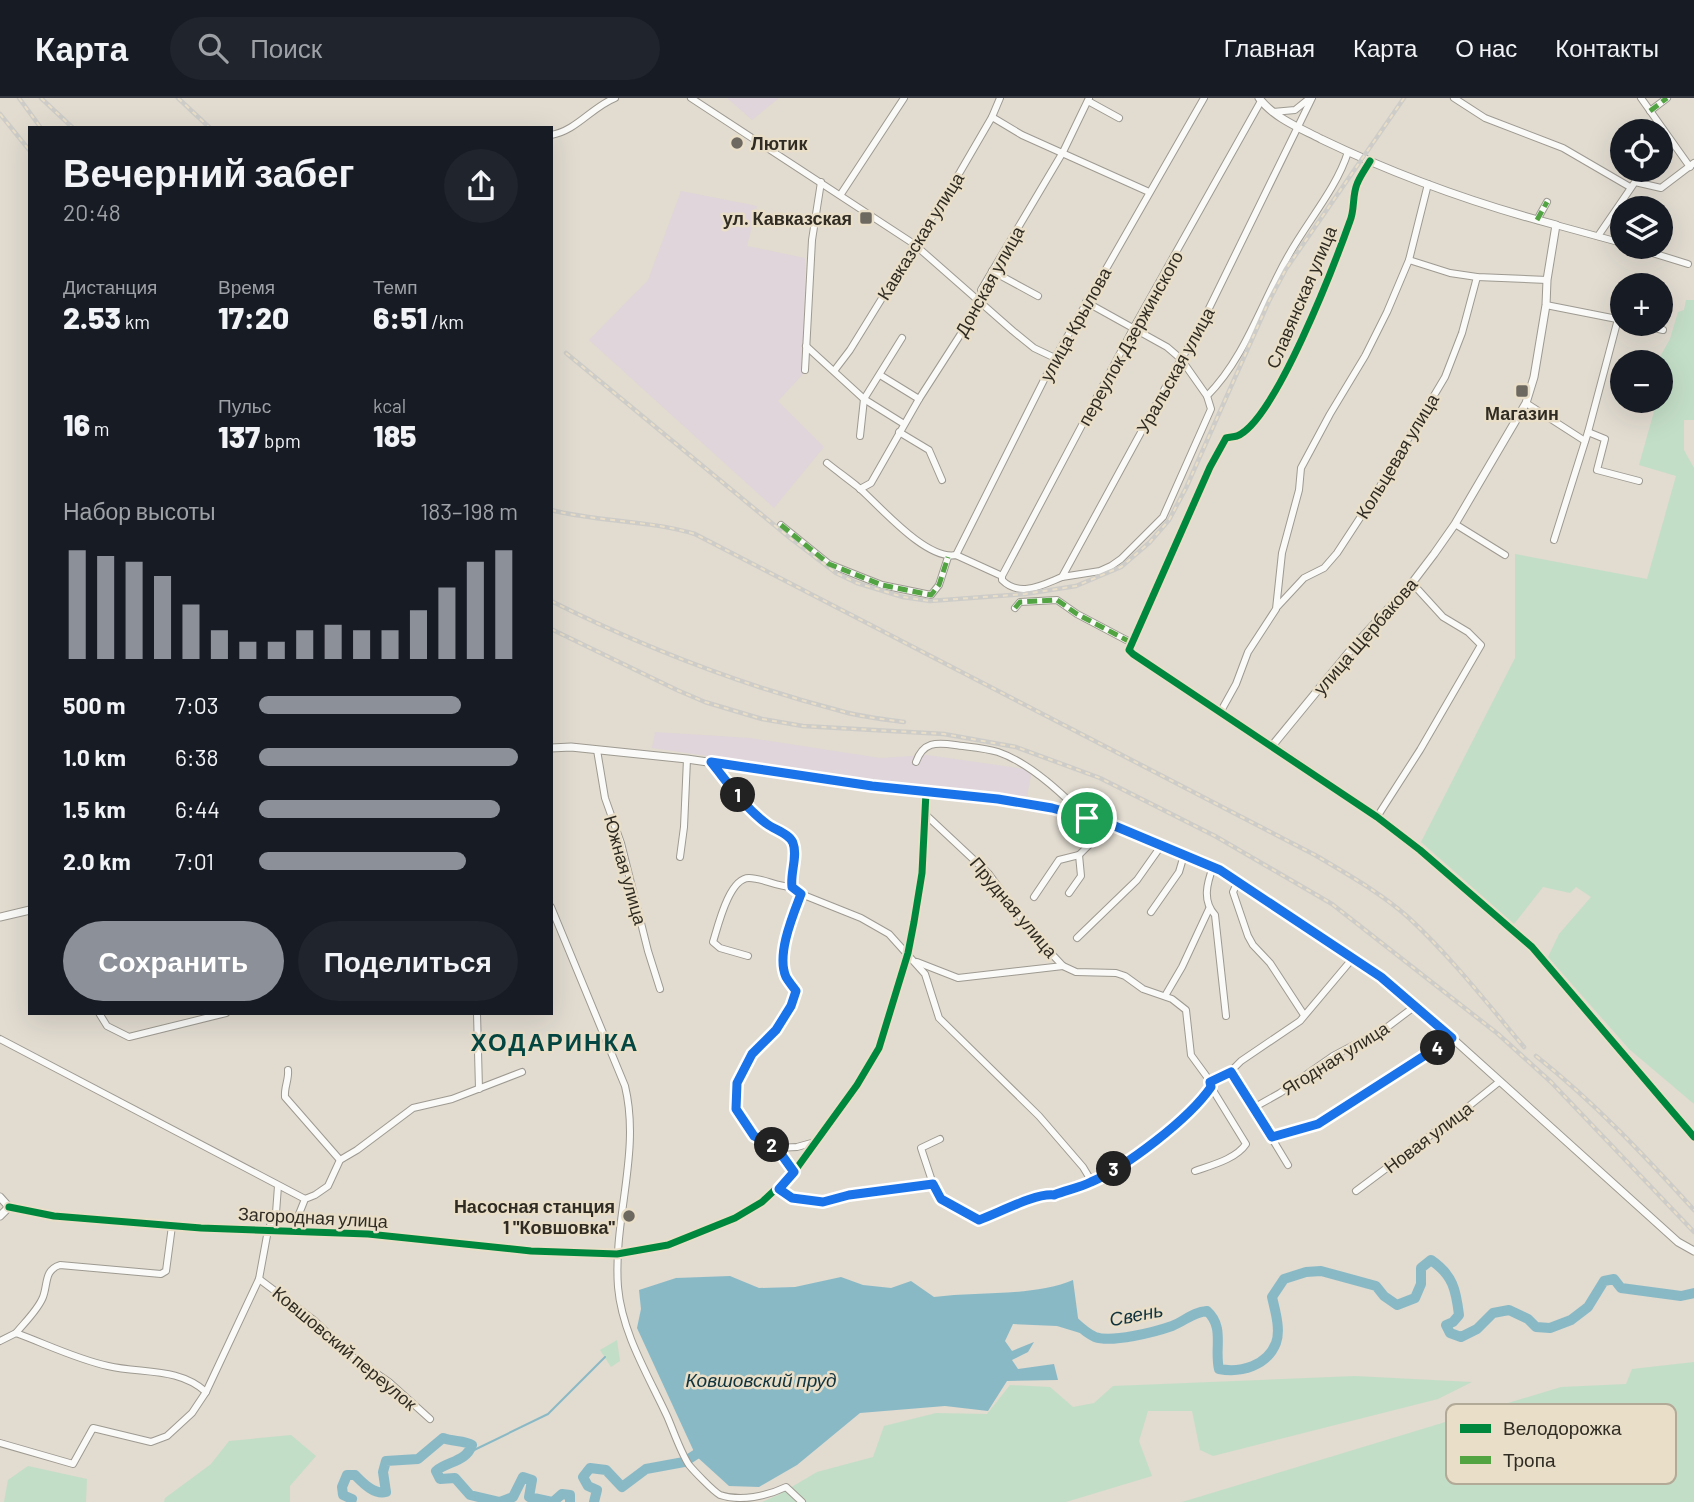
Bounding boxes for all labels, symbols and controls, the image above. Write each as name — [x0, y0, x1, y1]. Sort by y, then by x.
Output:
search box — [170, 17, 660, 80]
text: Карта — [35, 28, 128, 68]
icon: search — [194, 29, 232, 67]
text: Поиск — [250, 32, 322, 63]
text: Главная — [1224, 33, 1315, 62]
text: Карта — [1353, 33, 1417, 62]
text: О нас — [1455, 33, 1517, 62]
text: Контакты — [1555, 33, 1659, 62]
map controls — [1610, 119, 1673, 413]
button: locate — [1610, 119, 1673, 182]
place label: Лютик — [751, 132, 808, 154]
marker: Лютик — [729, 135, 745, 151]
text: Вечерний забег — [63, 149, 354, 195]
button: share — [444, 149, 518, 223]
street label: Кавказская улица — [872, 167, 969, 304]
button: layers — [1610, 196, 1673, 259]
text: 20:48 — [63, 198, 121, 226]
place label: ул. Кавказская — [723, 207, 852, 229]
marker: ул. Кавказская — [858, 210, 874, 226]
street label: Донская улица — [950, 221, 1029, 340]
street label: Славянская улица — [1261, 222, 1341, 372]
street label: переулок Дзержинского — [1073, 247, 1187, 429]
street label: улица Крылова — [1035, 262, 1116, 385]
button: + — [1610, 273, 1673, 336]
text: Дистанция — [63, 275, 157, 298]
text: Время — [218, 275, 275, 298]
text: Темп — [373, 275, 417, 298]
text: 2.53 — [63, 299, 121, 335]
text: 17:20 — [218, 299, 289, 335]
text: 6:51 — [373, 299, 427, 335]
street label: Уральская улица — [1131, 302, 1219, 437]
text: km — [121, 310, 150, 333]
text: /km — [427, 310, 464, 333]
button: − — [1610, 350, 1673, 413]
marker: Магазин — [1514, 383, 1530, 399]
street label: Кольцевая улица — [1351, 389, 1444, 523]
text: Пульс — [218, 394, 271, 417]
text: kcal — [373, 394, 406, 417]
place label: Магазин — [1485, 402, 1559, 424]
text: 16 — [63, 406, 90, 442]
text: m — [90, 417, 110, 440]
text: 185 — [373, 417, 417, 453]
text: 137 — [218, 418, 260, 454]
text: bpm — [260, 429, 301, 452]
text: Набор высоты — [63, 497, 216, 525]
text: 183–198 m — [420, 497, 518, 525]
street label: улица Щербакова — [1308, 572, 1422, 699]
text: 500 m — [63, 691, 125, 719]
text: 7:03 — [175, 691, 219, 719]
text: 1.0 km — [63, 743, 126, 771]
text: 6:38 — [175, 743, 218, 771]
pin: 1 — [720, 778, 756, 812]
text: 1 — [734, 783, 741, 806]
pin — [1057, 788, 1117, 848]
text: 1.5 km — [63, 795, 126, 823]
text: 6:44 — [175, 795, 220, 823]
icon: arrive — [1068, 799, 1106, 837]
street label: Южная улица — [600, 813, 652, 928]
text: 2.0 km — [63, 847, 131, 875]
text: 7:01 — [175, 847, 214, 875]
street label: Прудная улица — [966, 852, 1063, 962]
button: Сохранить — [63, 921, 284, 1001]
button: Поделиться — [298, 921, 518, 1001]
street label: Ягодная улица — [1277, 1016, 1393, 1100]
district label: ХОДАРИНКА — [471, 1027, 639, 1056]
pin: 4 — [1420, 1030, 1456, 1066]
text: 4 — [1432, 1036, 1443, 1059]
street label: Новая улица — [1379, 1096, 1477, 1177]
pin: 2 — [754, 1128, 790, 1162]
text: 2 — [766, 1133, 777, 1156]
pin: 3 — [1096, 1152, 1132, 1186]
text: 3 — [1108, 1157, 1119, 1180]
place label: Насосная станция 1 "Ковшовка" — [454, 1195, 616, 1238]
street label: Загородная улица — [238, 1202, 389, 1232]
marker: Насосная станция 1 "Ковшовка" — [621, 1208, 637, 1224]
street label: Ковшовский переулок — [269, 1281, 422, 1415]
water label: Свень — [1107, 1298, 1165, 1330]
water label: Ковшовский пруд — [685, 1368, 837, 1391]
legend — [1446, 1404, 1676, 1484]
text: Велодорожка — [1503, 1416, 1622, 1439]
text: Тропа — [1503, 1448, 1556, 1471]

